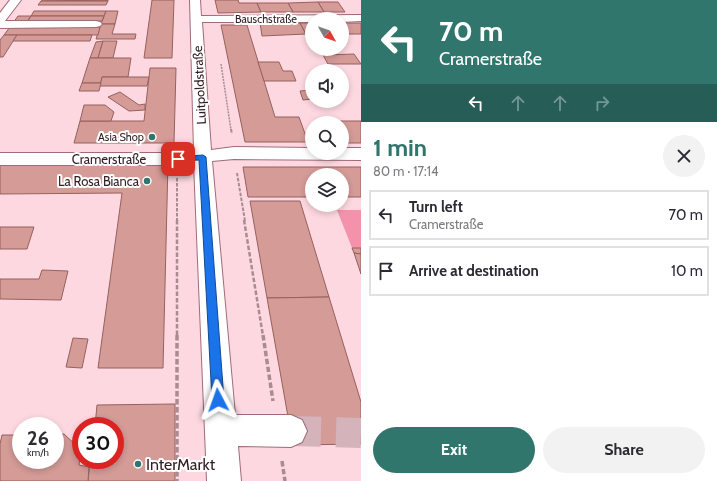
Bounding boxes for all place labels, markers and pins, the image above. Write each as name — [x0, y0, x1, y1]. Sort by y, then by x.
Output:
place label: Asia Shop — [98, 130, 144, 144]
marker: Asia Shop — [147, 132, 157, 142]
pin — [161, 142, 195, 176]
place label: La Rosa Bianca — [58, 173, 140, 189]
marker: La Rosa Bianca — [142, 176, 152, 186]
place label: InterMarkt — [146, 455, 216, 474]
marker: InterMarkt — [133, 459, 143, 469]

